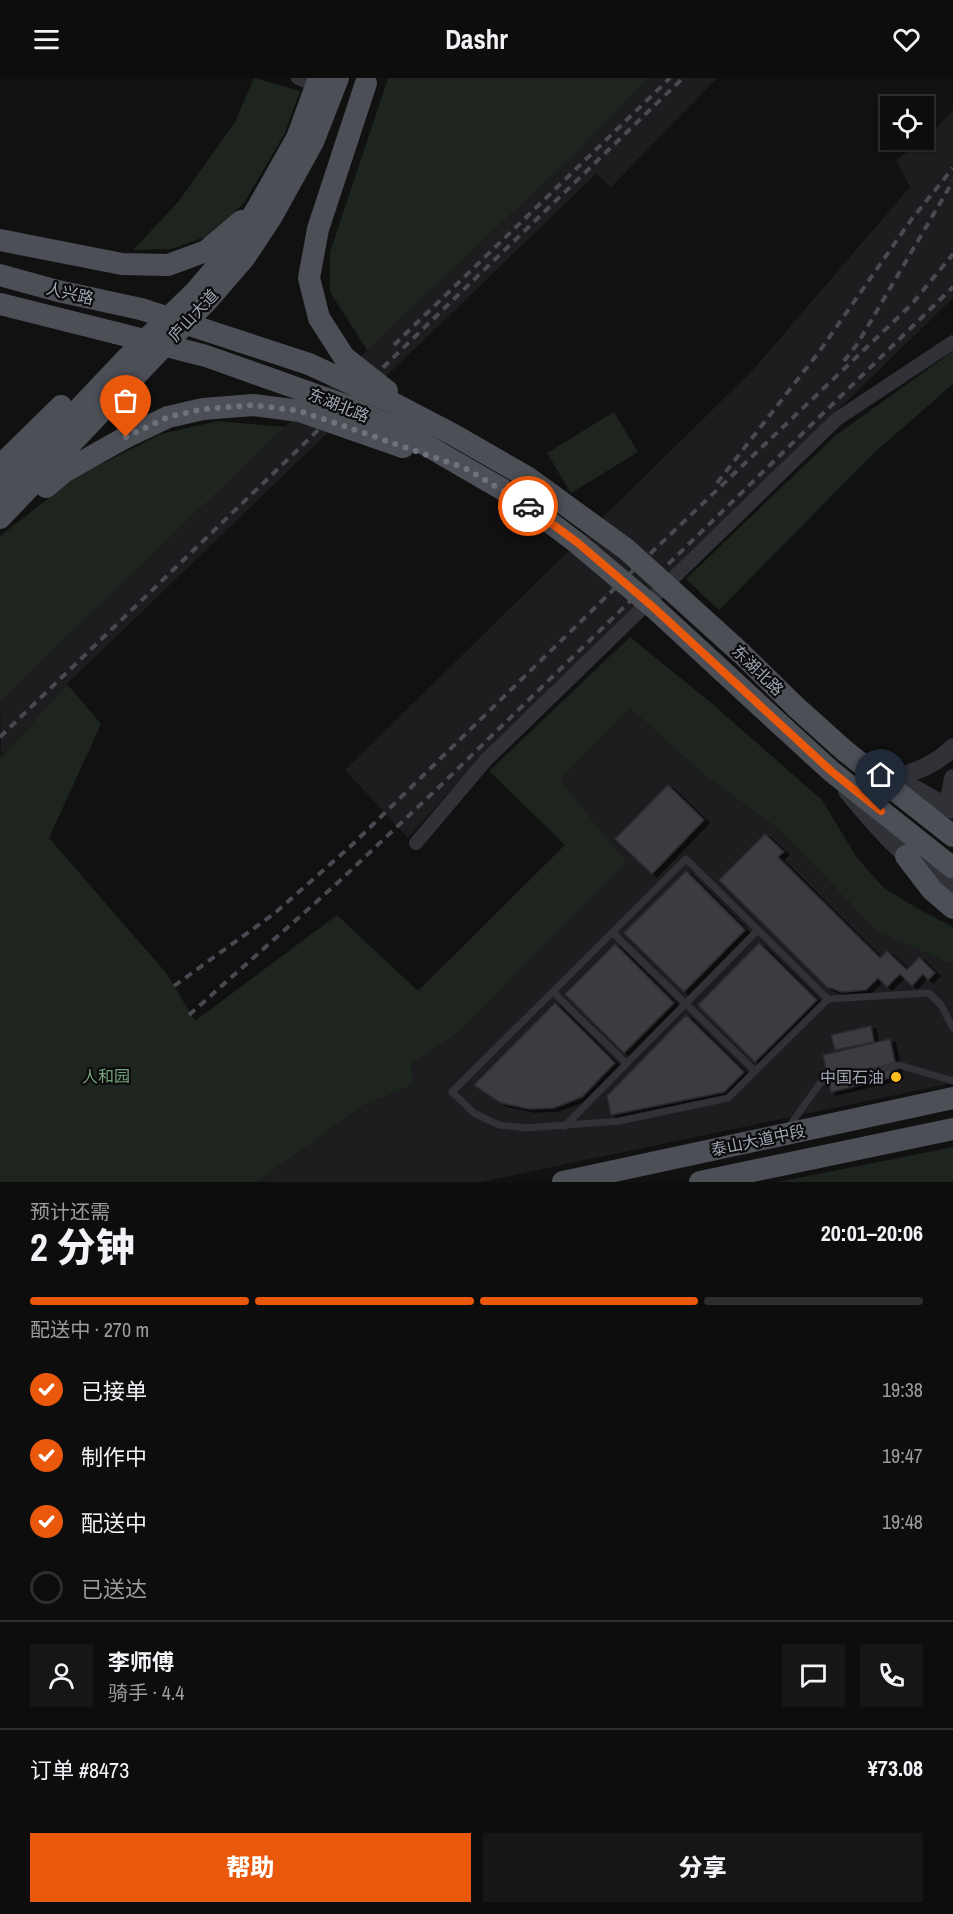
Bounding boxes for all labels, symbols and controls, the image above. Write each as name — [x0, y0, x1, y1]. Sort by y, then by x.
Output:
text: Dashr — [445, 21, 508, 57]
icon: menu — [30, 23, 63, 56]
icon: heart — [890, 23, 923, 56]
map controls — [880, 96, 934, 150]
button: locate — [880, 96, 934, 150]
street label: 人兴路 — [44, 277, 96, 309]
street label: 庐山大道 — [163, 284, 223, 346]
pin — [100, 375, 151, 437]
street label: 东湖北路 — [305, 383, 373, 427]
icon: bag — [109, 384, 142, 417]
courier — [498, 476, 558, 536]
icon: car — [512, 490, 545, 523]
street label: 东湖北路 — [727, 640, 789, 700]
pin — [855, 749, 906, 811]
icon: home — [864, 758, 897, 791]
park label: 人和园 — [82, 1065, 130, 1087]
place label: 中国石油 — [820, 1066, 884, 1088]
marker: 中国石油 — [889, 1070, 903, 1084]
street label: 泰山大道中段 — [709, 1119, 807, 1161]
text: 预计还需 — [30, 1198, 110, 1225]
text: 20:01–20:06 — [821, 1218, 923, 1248]
text: 2 分钟 — [30, 1221, 135, 1273]
text: 配送中 · 270 m — [30, 1316, 149, 1343]
icon: check — [30, 1373, 63, 1406]
text: 已接单 — [81, 1376, 147, 1406]
text: 19:38 — [882, 1376, 923, 1403]
icon: check — [30, 1439, 63, 1472]
text: 制作中 — [81, 1442, 147, 1472]
text: 19:47 — [882, 1442, 923, 1469]
icon: check — [30, 1505, 63, 1538]
text: 配送中 — [81, 1508, 147, 1538]
text: 19:48 — [882, 1508, 923, 1535]
text: 已送达 — [81, 1574, 147, 1604]
button: person — [30, 1644, 93, 1707]
button: chat — [782, 1644, 845, 1707]
button: phone — [860, 1644, 923, 1707]
text: 李师傅 — [108, 1647, 174, 1677]
text: 骑手 · 4.4 — [108, 1679, 184, 1706]
text: ¥73.08 — [868, 1753, 923, 1783]
text: 订单 #8473 — [30, 1755, 129, 1785]
button: 帮助 — [30, 1833, 471, 1902]
button: 分享 — [483, 1833, 923, 1902]

